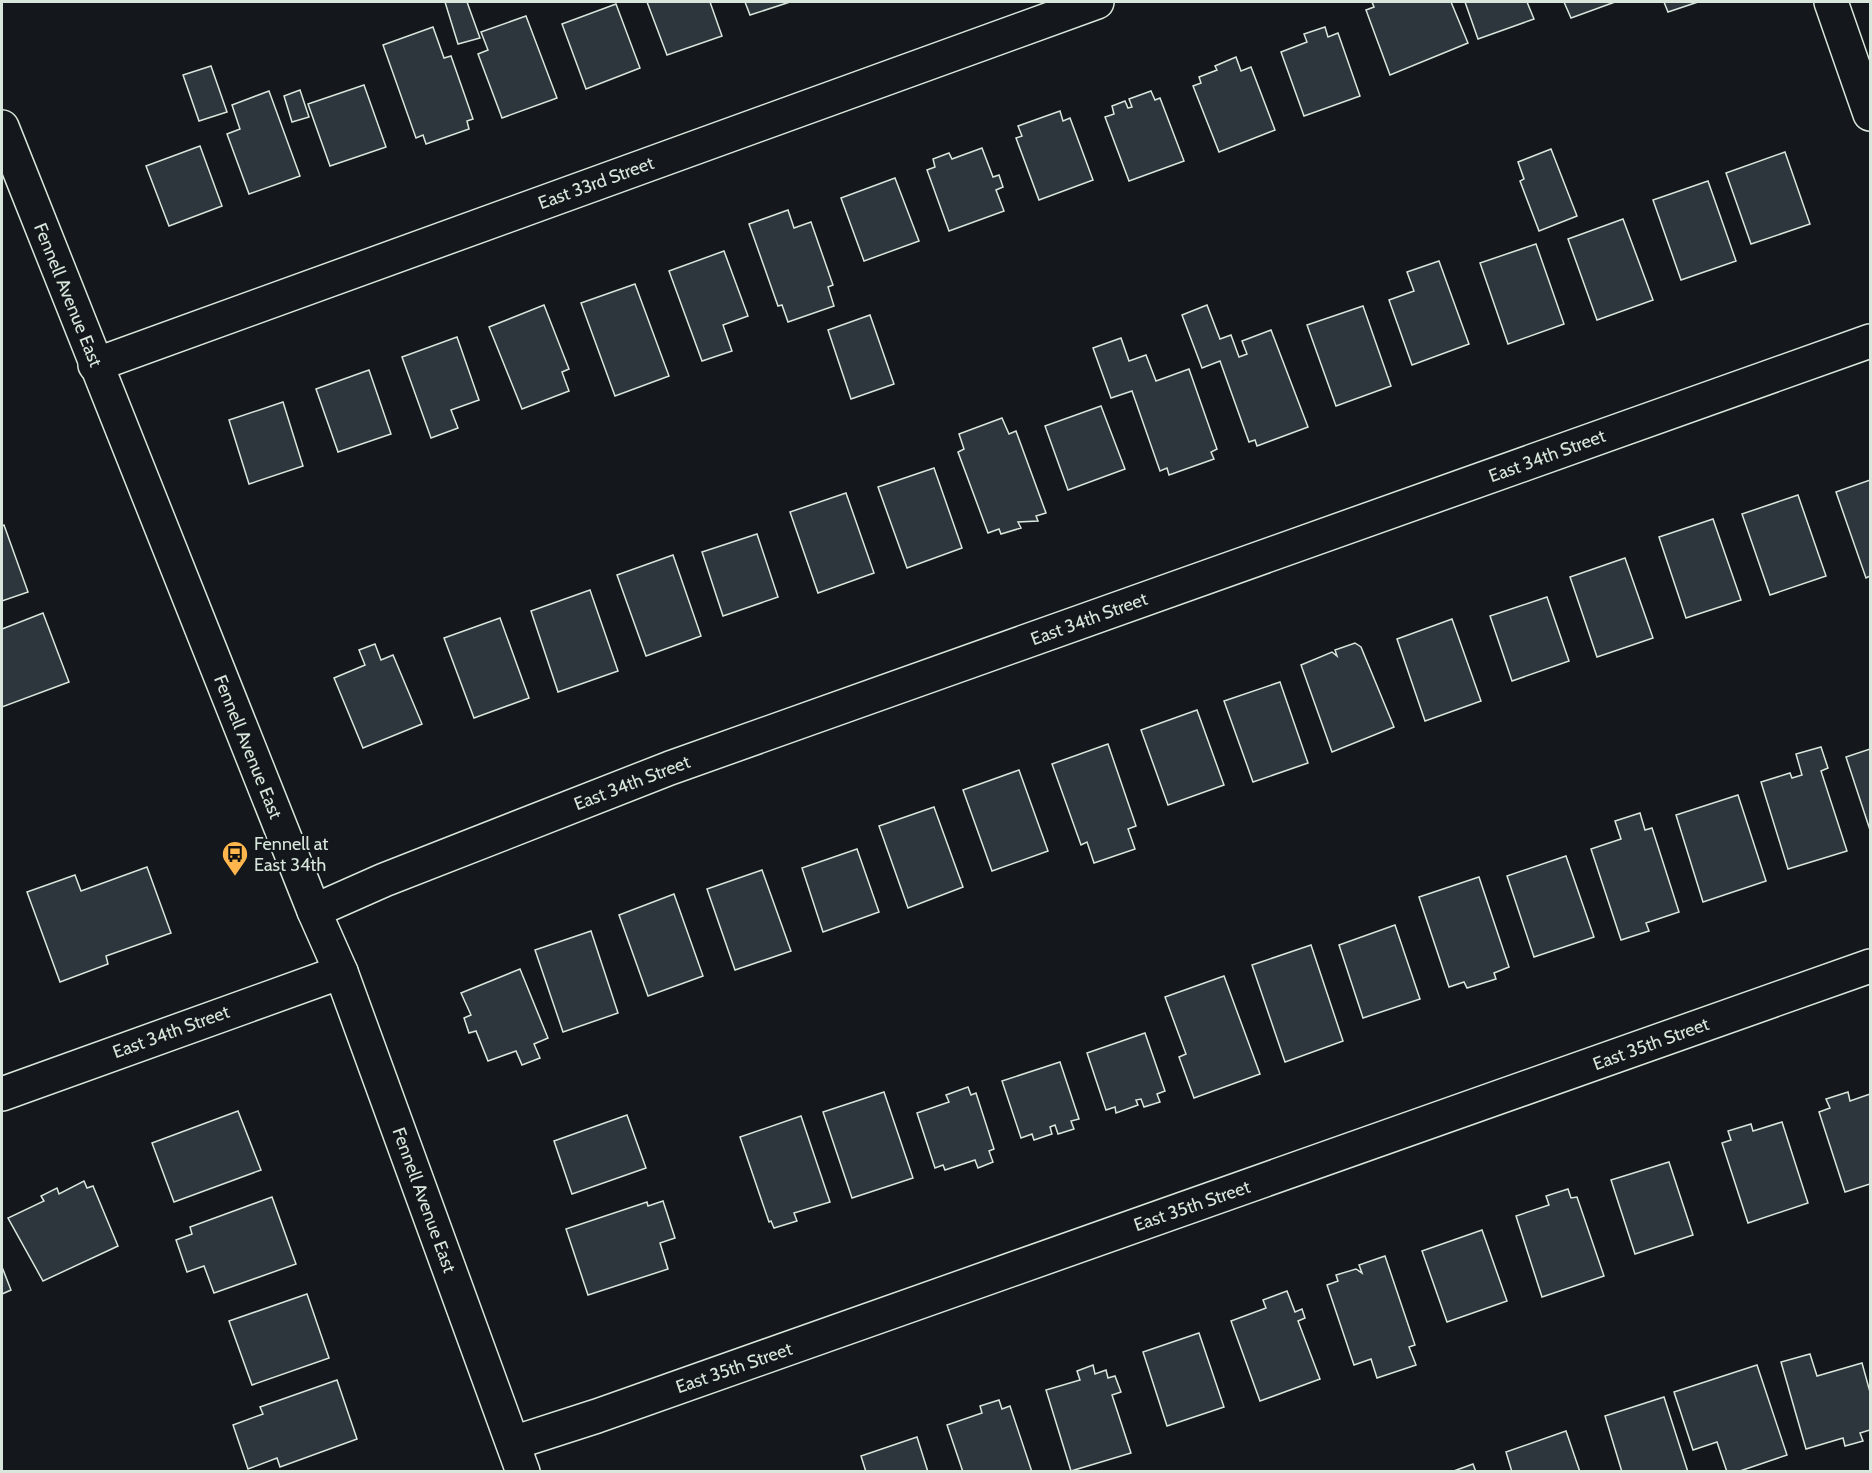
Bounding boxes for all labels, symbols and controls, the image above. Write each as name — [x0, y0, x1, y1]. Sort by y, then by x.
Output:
street label: East 33rd Street — [535, 152, 657, 214]
street label: Fennell Avenue East — [29, 220, 107, 370]
street label: East 34th Street — [1486, 425, 1608, 487]
street label: East 34th Street — [1028, 588, 1150, 650]
street label: Fennell Avenue East — [209, 672, 287, 822]
street label: East 34th Street — [571, 751, 693, 815]
place label: Fennell at East 34th — [254, 833, 328, 876]
bus stop icon: Fennell at East 34th — [220, 839, 250, 877]
street label: East 34th Street — [110, 1001, 232, 1063]
street label: East 35th Street — [1590, 1013, 1712, 1075]
street label: Fennell Avenue East — [388, 1124, 460, 1276]
street label: East 35th Street — [1131, 1176, 1253, 1236]
street label: East 35th Street — [673, 1338, 795, 1398]

